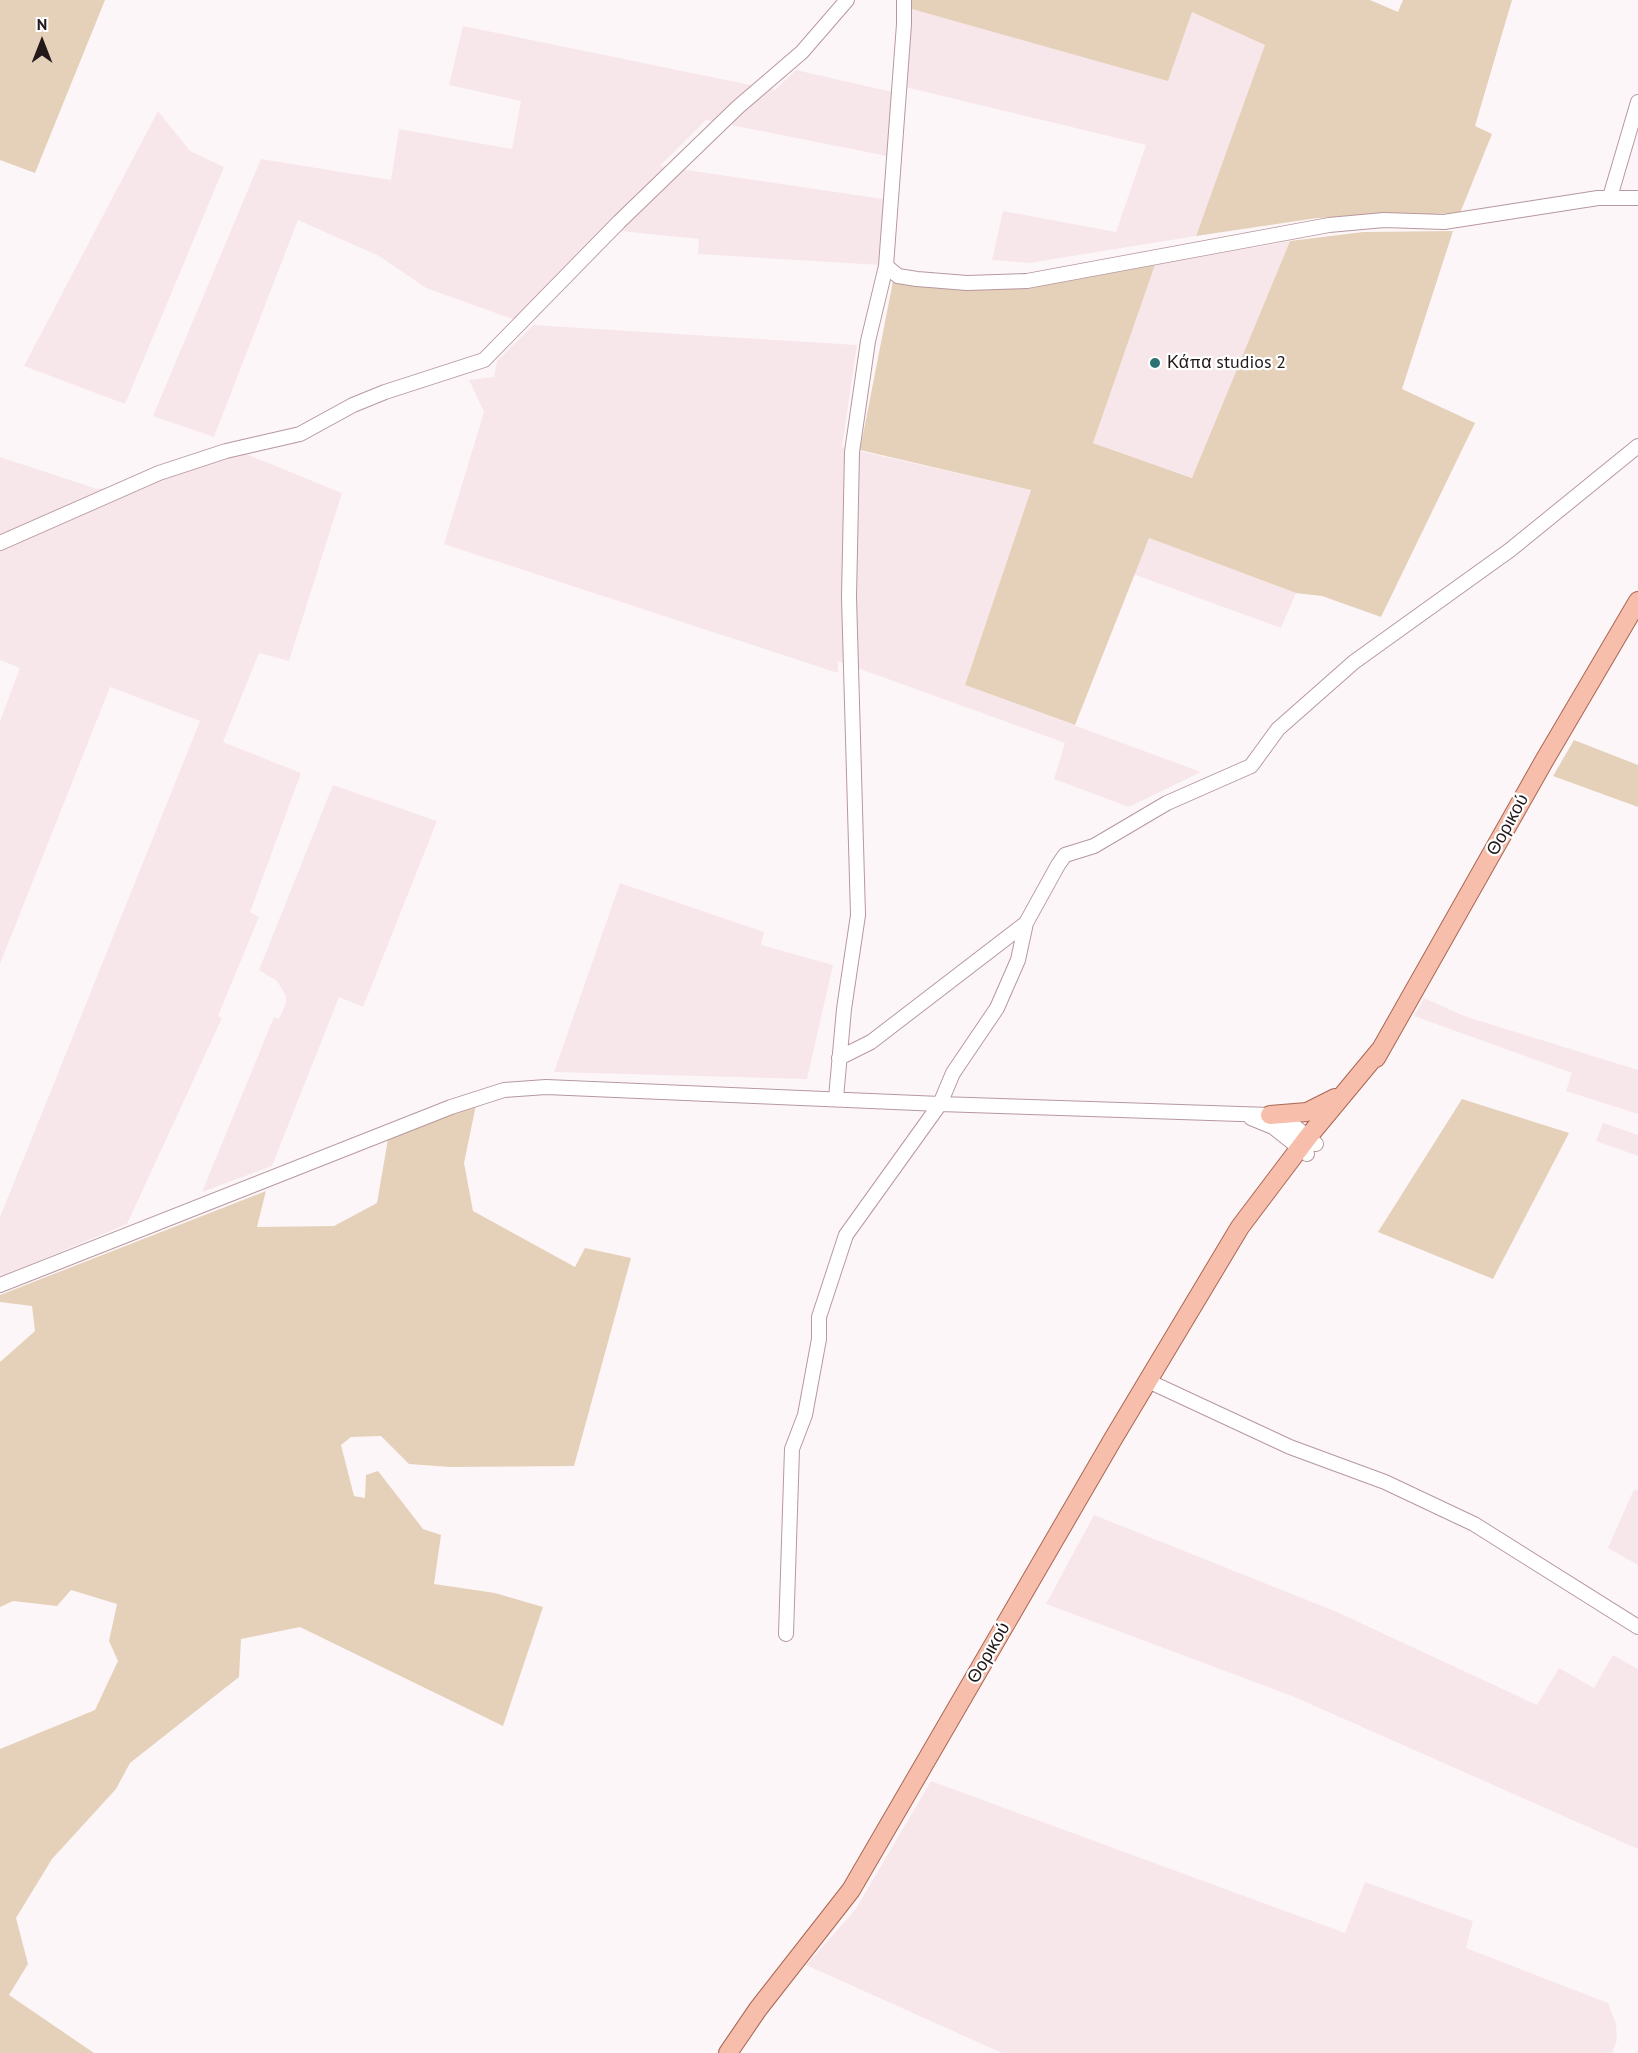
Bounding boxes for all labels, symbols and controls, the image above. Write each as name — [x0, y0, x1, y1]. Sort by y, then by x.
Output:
north arrow — [12, 12, 72, 72]
text: N — [37, 14, 47, 34]
place label: Κάπα studios 2 — [1167, 352, 1286, 374]
marker: Κάπα studios 2 — [1148, 356, 1162, 370]
street label: Θορικού — [1482, 791, 1534, 859]
street label: Θορικού — [963, 1619, 1015, 1687]

